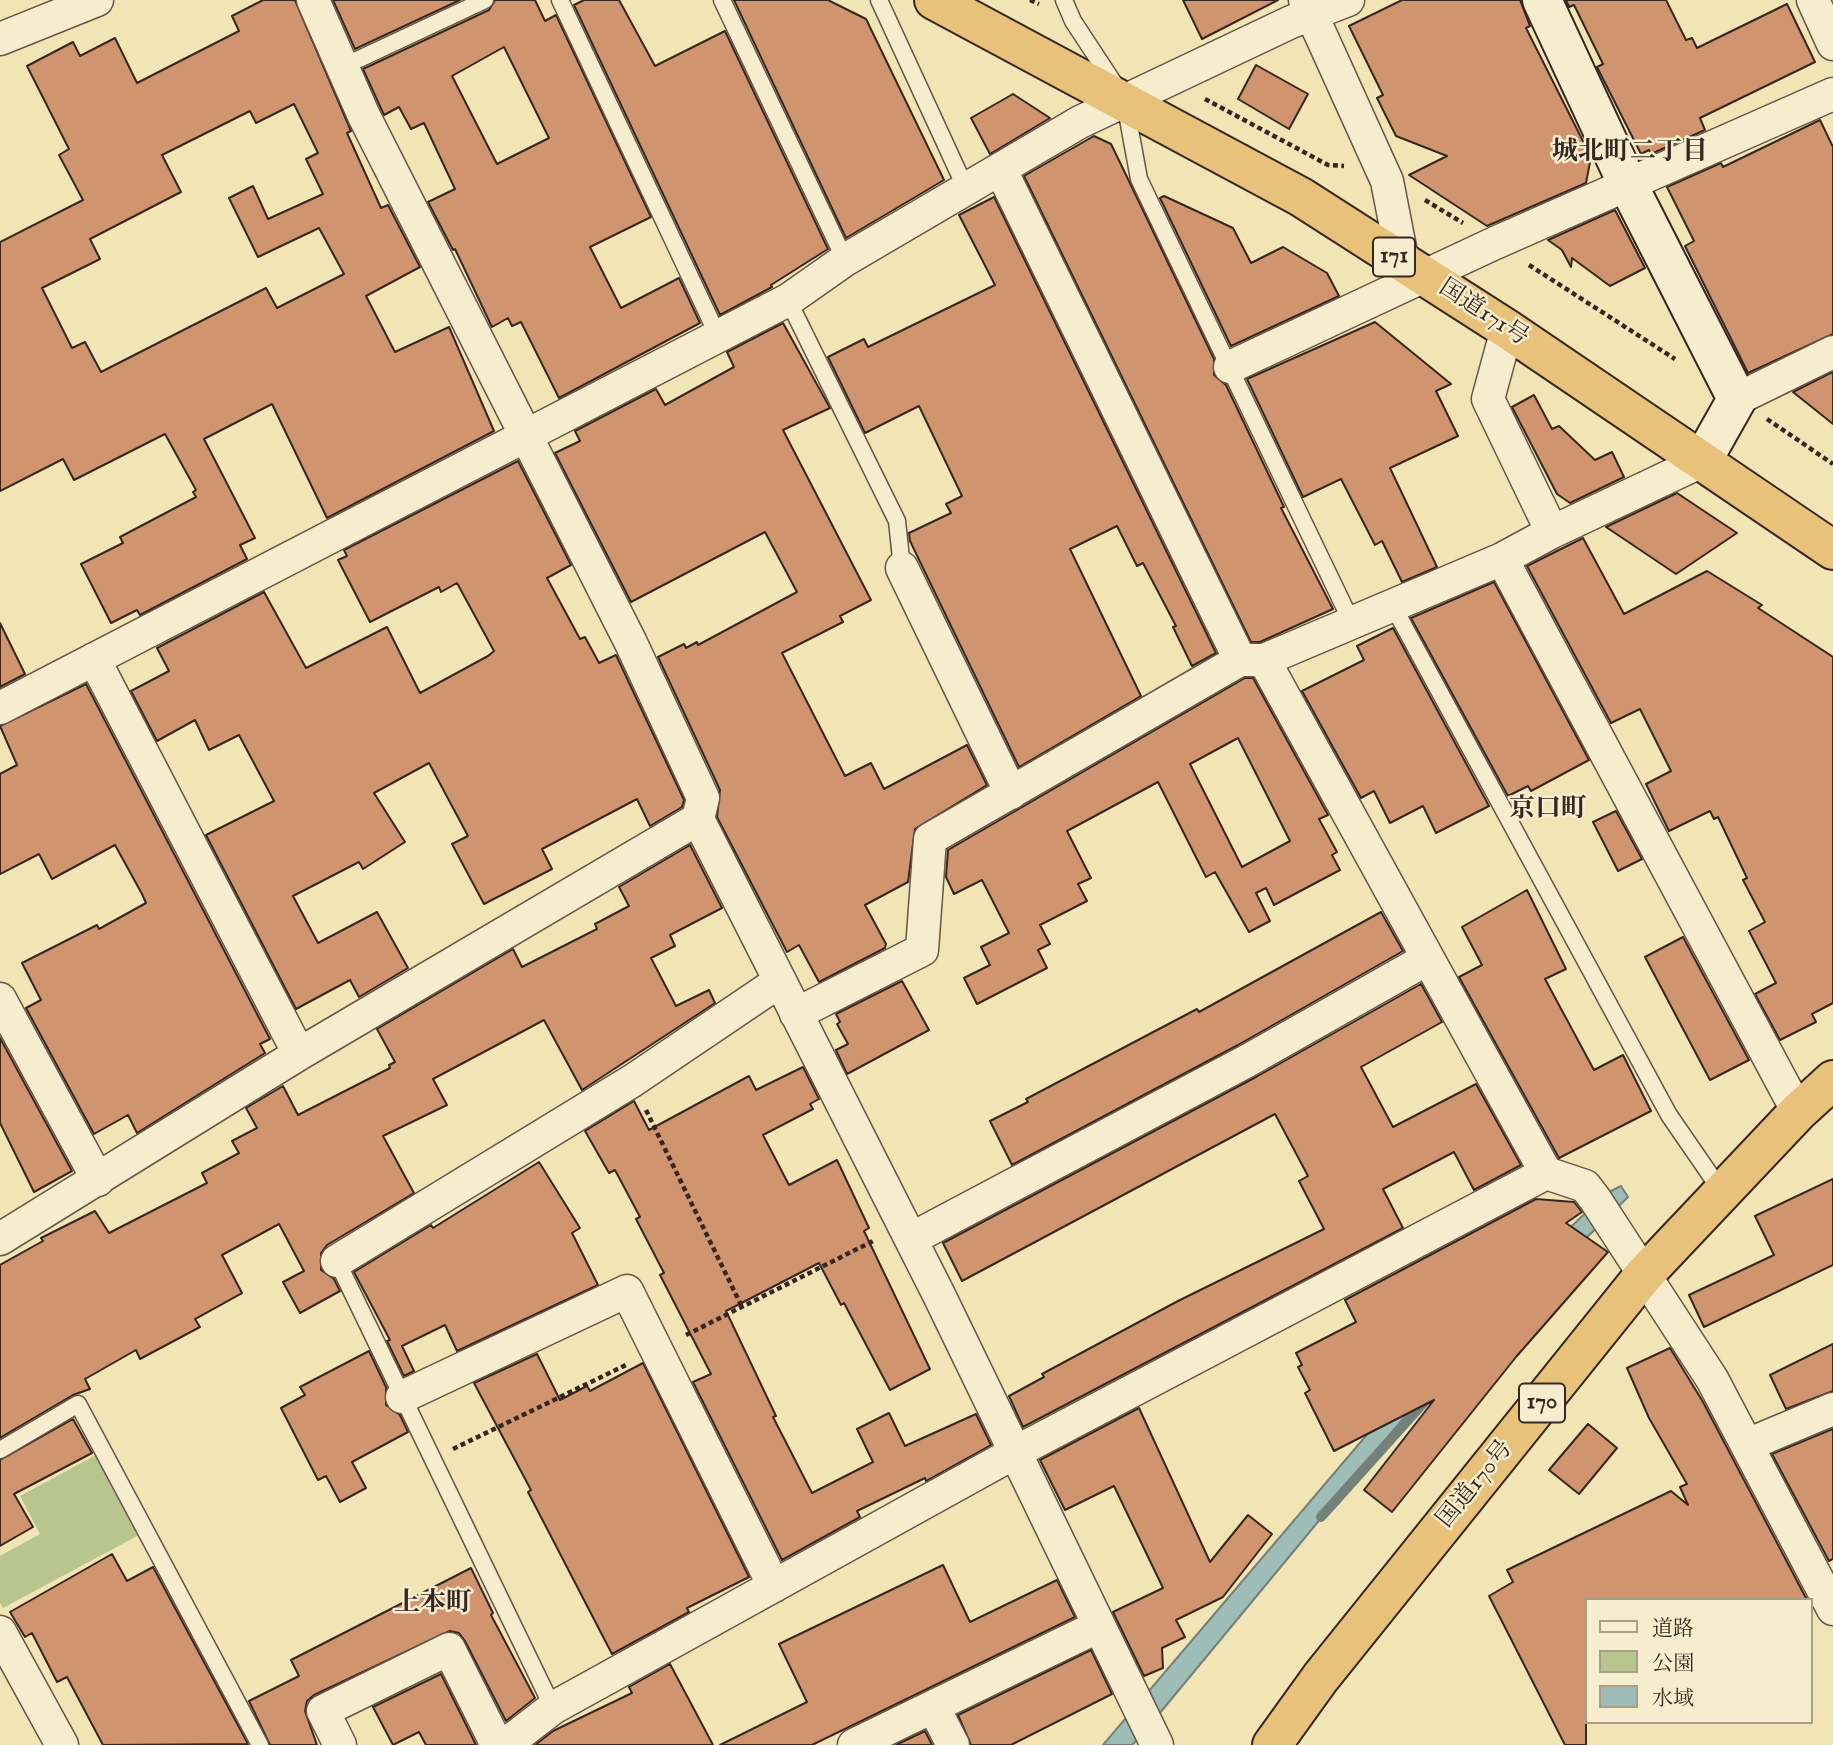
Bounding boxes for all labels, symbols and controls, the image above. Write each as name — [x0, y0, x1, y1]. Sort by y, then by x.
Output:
district label: 城北町二丁目 — [1552, 138, 1708, 170]
road number: 171 — [1373, 238, 1415, 276]
street label: 国道171号 — [1433, 274, 1533, 354]
district label: 京口町 — [1509, 795, 1587, 827]
road number: 170 — [1519, 1384, 1565, 1422]
street label: 国道170号 — [1432, 1436, 1520, 1534]
district label: 上本町 — [394, 1589, 472, 1621]
legend — [1584, 1598, 1812, 1724]
text: 道路 — [1652, 1616, 1694, 1643]
text: 公園 — [1652, 1651, 1694, 1678]
text: 水域 — [1652, 1686, 1694, 1713]

